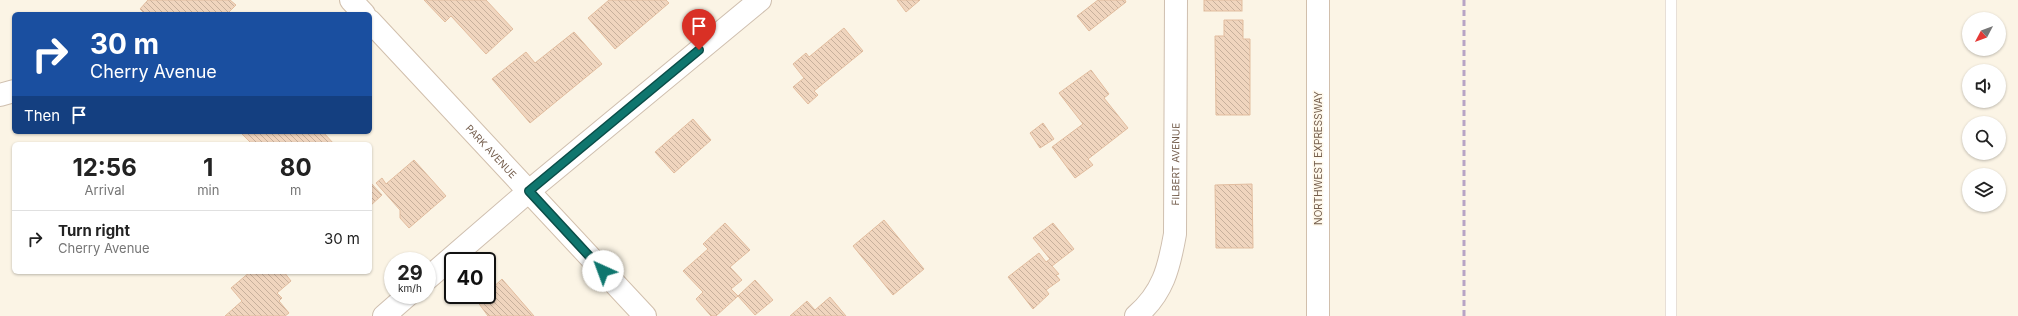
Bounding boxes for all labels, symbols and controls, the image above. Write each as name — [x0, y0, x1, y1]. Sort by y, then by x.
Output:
pin — [682, 9, 716, 50]
north arrow — [1962, 12, 2006, 56]
map controls — [1962, 12, 2006, 212]
icon: arrive — [688, 15, 710, 37]
text: 30 m — [90, 27, 159, 61]
icon: right — [24, 28, 76, 80]
text: Cherry Avenue — [90, 61, 217, 82]
button: sound — [1962, 64, 2006, 108]
street label: NORTHWEST EXPRESSWAY — [1312, 91, 1324, 225]
icon: arrive — [68, 104, 90, 126]
text: Then — [24, 106, 60, 125]
button: search — [1962, 116, 2006, 160]
street label: PARK AVENUE — [464, 122, 519, 180]
street label: FILBERT AVENUE — [1169, 123, 1181, 205]
text: 12:56 — [72, 153, 137, 182]
text: 1 — [203, 153, 213, 182]
text: 80 — [280, 153, 312, 182]
button: layers — [1962, 168, 2006, 212]
text: Arrival — [85, 182, 125, 198]
text: min — [197, 182, 219, 198]
text: m — [290, 182, 301, 198]
text: Turn right — [58, 221, 130, 240]
icon: right — [24, 228, 46, 250]
text: 30 m — [324, 229, 360, 248]
text: Cherry Avenue — [58, 240, 150, 256]
position arrow — [582, 250, 624, 292]
speed limit sign: 40 — [444, 252, 496, 304]
text: 29 — [397, 261, 423, 285]
text: km/h — [398, 282, 422, 294]

